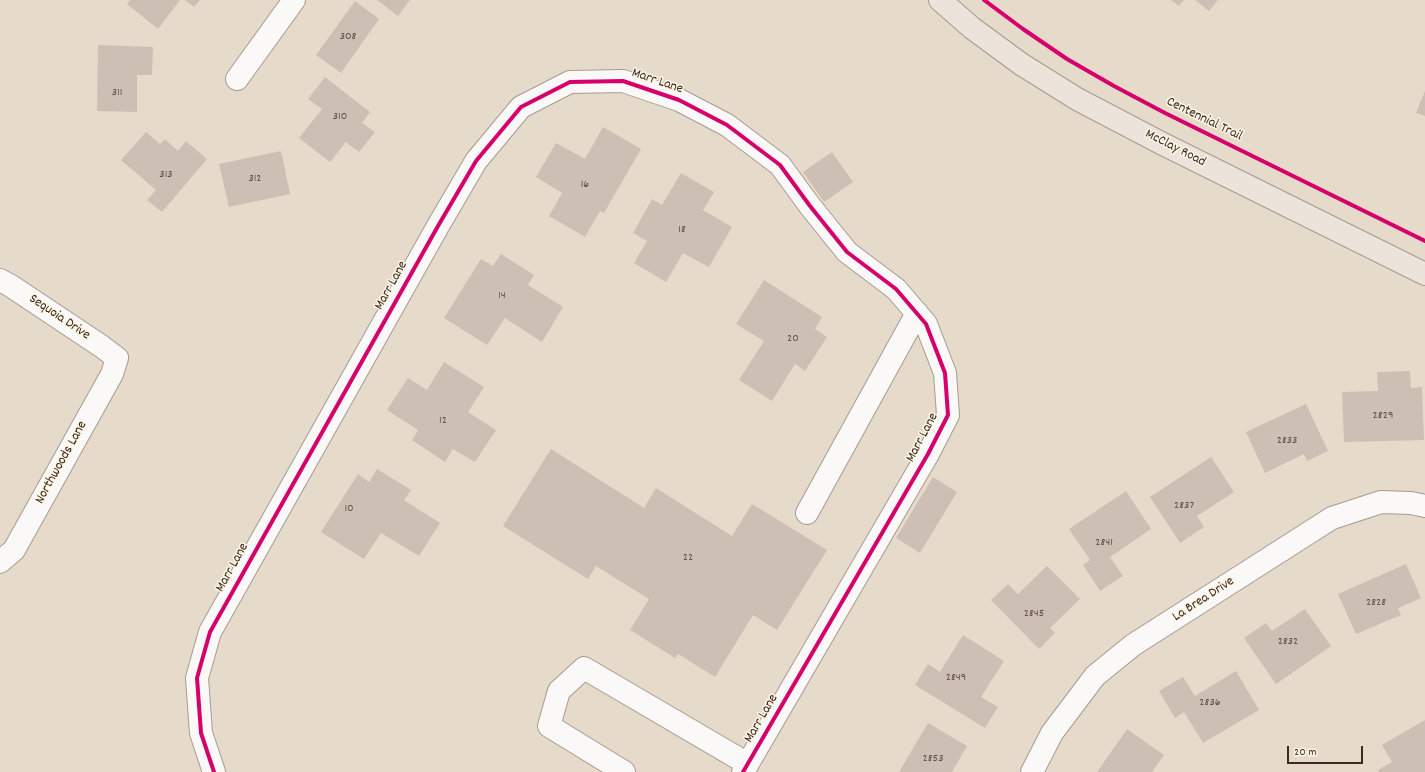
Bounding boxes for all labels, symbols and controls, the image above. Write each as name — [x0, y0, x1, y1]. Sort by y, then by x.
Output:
house number: 308 — [340, 30, 356, 44]
street label: Marr Lane — [629, 65, 685, 99]
house number: 311 — [112, 86, 122, 100]
street label: Centennial Trail — [1163, 94, 1245, 146]
house number: 310 — [333, 110, 347, 124]
street label: McClay Road — [1142, 127, 1208, 171]
house number: 313 — [159, 168, 173, 182]
house number: 312 — [248, 172, 262, 186]
house number: 16 — [581, 178, 589, 192]
house number: 18 — [678, 223, 686, 237]
street label: Marr Lane — [372, 259, 412, 313]
house number: 14 — [498, 289, 506, 303]
street label: Sequoia Drive — [25, 291, 93, 345]
house number: 20 — [787, 332, 799, 346]
house number: 2829 — [1373, 409, 1393, 423]
street label: Marr Lane — [903, 411, 943, 465]
house number: 12 — [439, 414, 447, 428]
street label: Northwoods Lane — [32, 419, 92, 507]
house number: 2833 — [1277, 434, 1297, 448]
house number: 2837 — [1174, 499, 1194, 513]
house number: 10 — [344, 502, 354, 516]
house number: 2841 — [1095, 536, 1113, 550]
street label: Marr Lane — [213, 541, 253, 595]
house number: 22 — [683, 551, 693, 565]
street label: La Brea Drive — [1170, 574, 1238, 626]
house number: 2828 — [1366, 596, 1386, 610]
house number: 2845 — [1024, 607, 1044, 621]
house number: 2832 — [1278, 635, 1298, 649]
house number: 2849 — [946, 671, 966, 685]
street label: Marr Lane — [741, 692, 783, 746]
house number: 2836 — [1199, 696, 1221, 710]
scale bar — [1289, 738, 1365, 764]
text: 20 m — [1294, 744, 1317, 761]
house number: 2853 — [923, 752, 943, 766]

